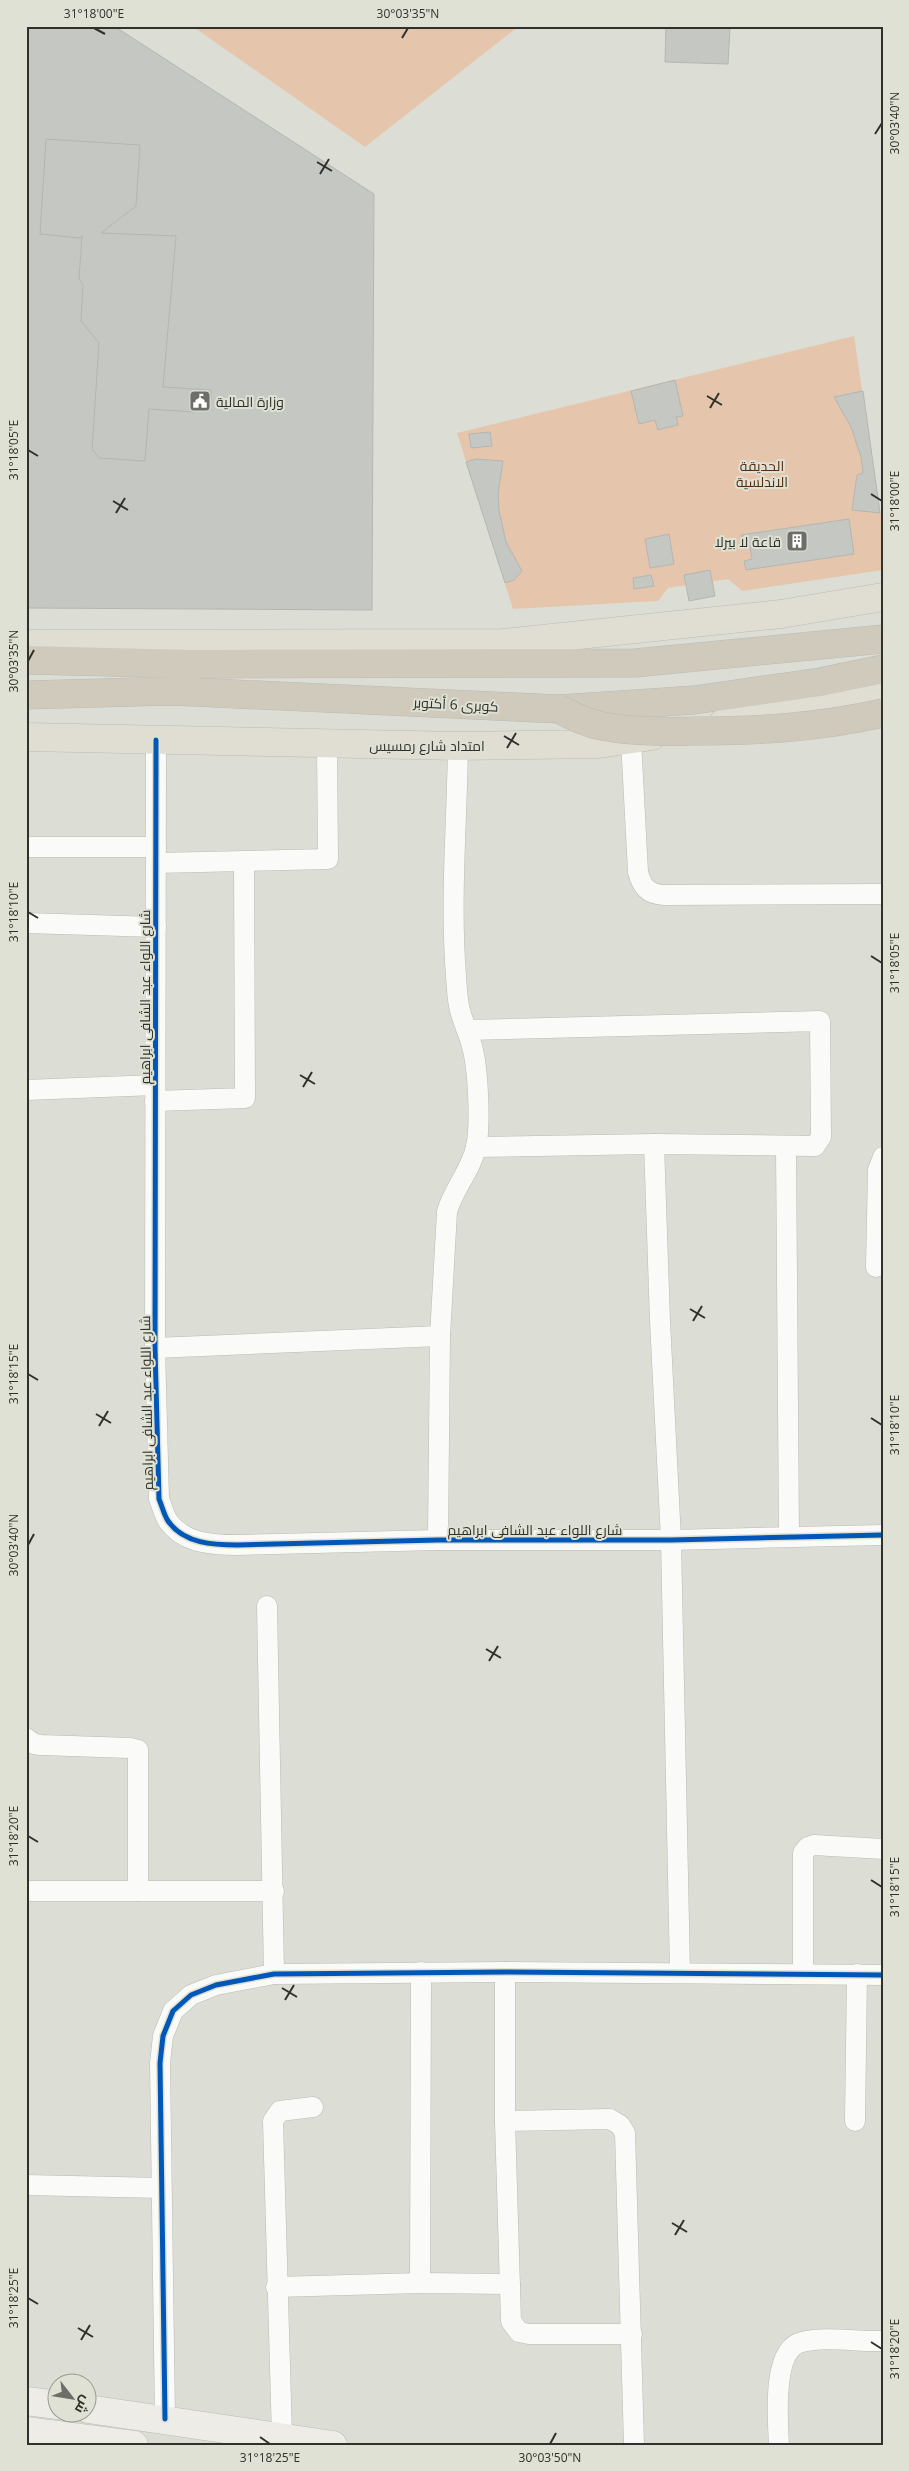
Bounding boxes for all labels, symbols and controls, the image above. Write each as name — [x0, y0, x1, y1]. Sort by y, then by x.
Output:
text: 31°18'00"E — [64, 5, 124, 22]
text: 30°03'35"N — [377, 5, 439, 22]
text: 30°03'40"N — [886, 92, 903, 154]
public building icon: وزارة المالية — [188, 389, 212, 413]
place label: وزارة المالية — [216, 392, 284, 411]
text: 31°18'05"E — [5, 420, 22, 480]
park label: الحديقة الاندلسية — [736, 456, 788, 491]
text: 31°18'00"E — [886, 471, 903, 531]
building icon: قاعة لا بيرلا — [785, 529, 809, 553]
place label: قاعة لا بيرلا — [715, 532, 781, 551]
text: 30°03'35"N — [5, 630, 22, 692]
street label: كوبرى 6 أكتوبر — [412, 692, 499, 716]
street label: امتداد شارع رمسيس — [369, 736, 485, 755]
text: 31°18'10"E — [5, 882, 22, 942]
street label: شارع اللواء عبد الشافى ابراهيم — [135, 910, 155, 1084]
text: 31°18'05"E — [886, 933, 903, 993]
street label: شارع اللواء عبد الشافى ابراهيم — [135, 1315, 158, 1491]
text: 31°18'15"E — [5, 1344, 22, 1404]
text: 31°18'10"E — [886, 1395, 903, 1455]
text: 30°03'40"N — [5, 1514, 22, 1576]
street label: شارع اللواء عبد الشافى ابراهيم — [448, 1520, 622, 1540]
text: 31°18'20"E — [5, 1806, 22, 1866]
text: 31°18'15"E — [886, 1857, 903, 1917]
text: 31°18'25"E — [5, 2268, 22, 2328]
text: 31°18'20"E — [886, 2319, 903, 2379]
north arrow — [48, 2374, 98, 2424]
text: ش — [71, 2392, 96, 2418]
text: 31°18'25"E — [240, 2449, 300, 2466]
text: 30°03'50"N — [519, 2449, 581, 2466]

